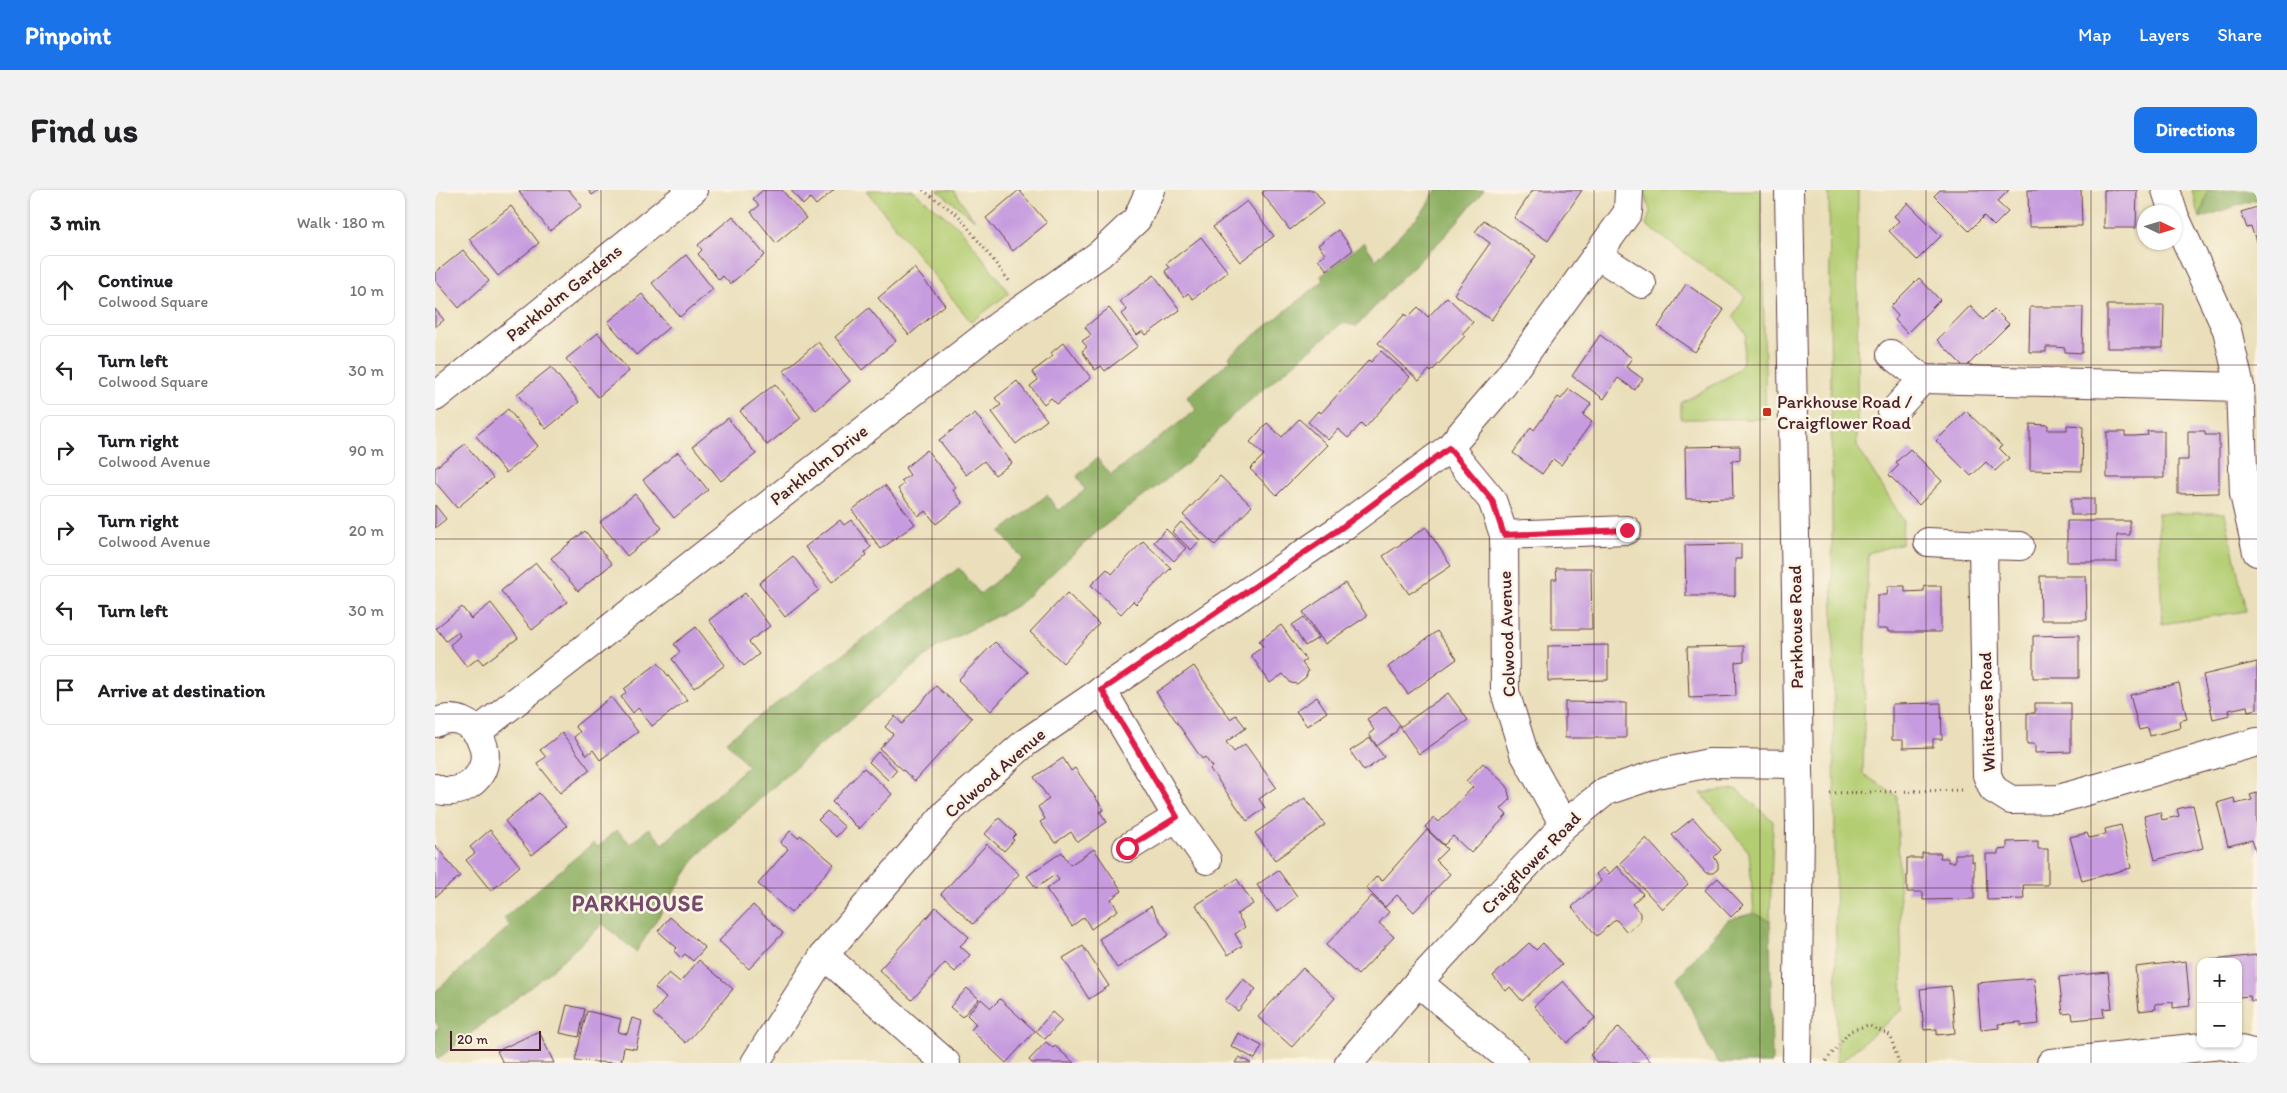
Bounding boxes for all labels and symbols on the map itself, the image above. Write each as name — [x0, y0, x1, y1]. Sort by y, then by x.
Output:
north arrow — [2137, 205, 2182, 250]
street label: Parkholm Gardens — [502, 240, 626, 346]
place label: Parkhouse Road / Craigflower Road — [1777, 391, 1913, 434]
marker: Parkhouse Road / Craigflower Road — [1761, 406, 1773, 418]
street label: Parkholm Drive — [766, 420, 872, 510]
route end — [1616, 519, 1639, 542]
street label: Parkhouse Road — [1784, 565, 1808, 689]
street label: Colwood Avenue — [1494, 570, 1520, 698]
street label: Whitacres Road — [1974, 651, 2000, 772]
street label: Colwood Avenue — [940, 723, 1050, 823]
street label: Craigflower Road — [1477, 807, 1586, 919]
route start — [1116, 837, 1139, 860]
district label: PARKHOUSE — [572, 890, 704, 917]
scale bar — [450, 1028, 541, 1051]

